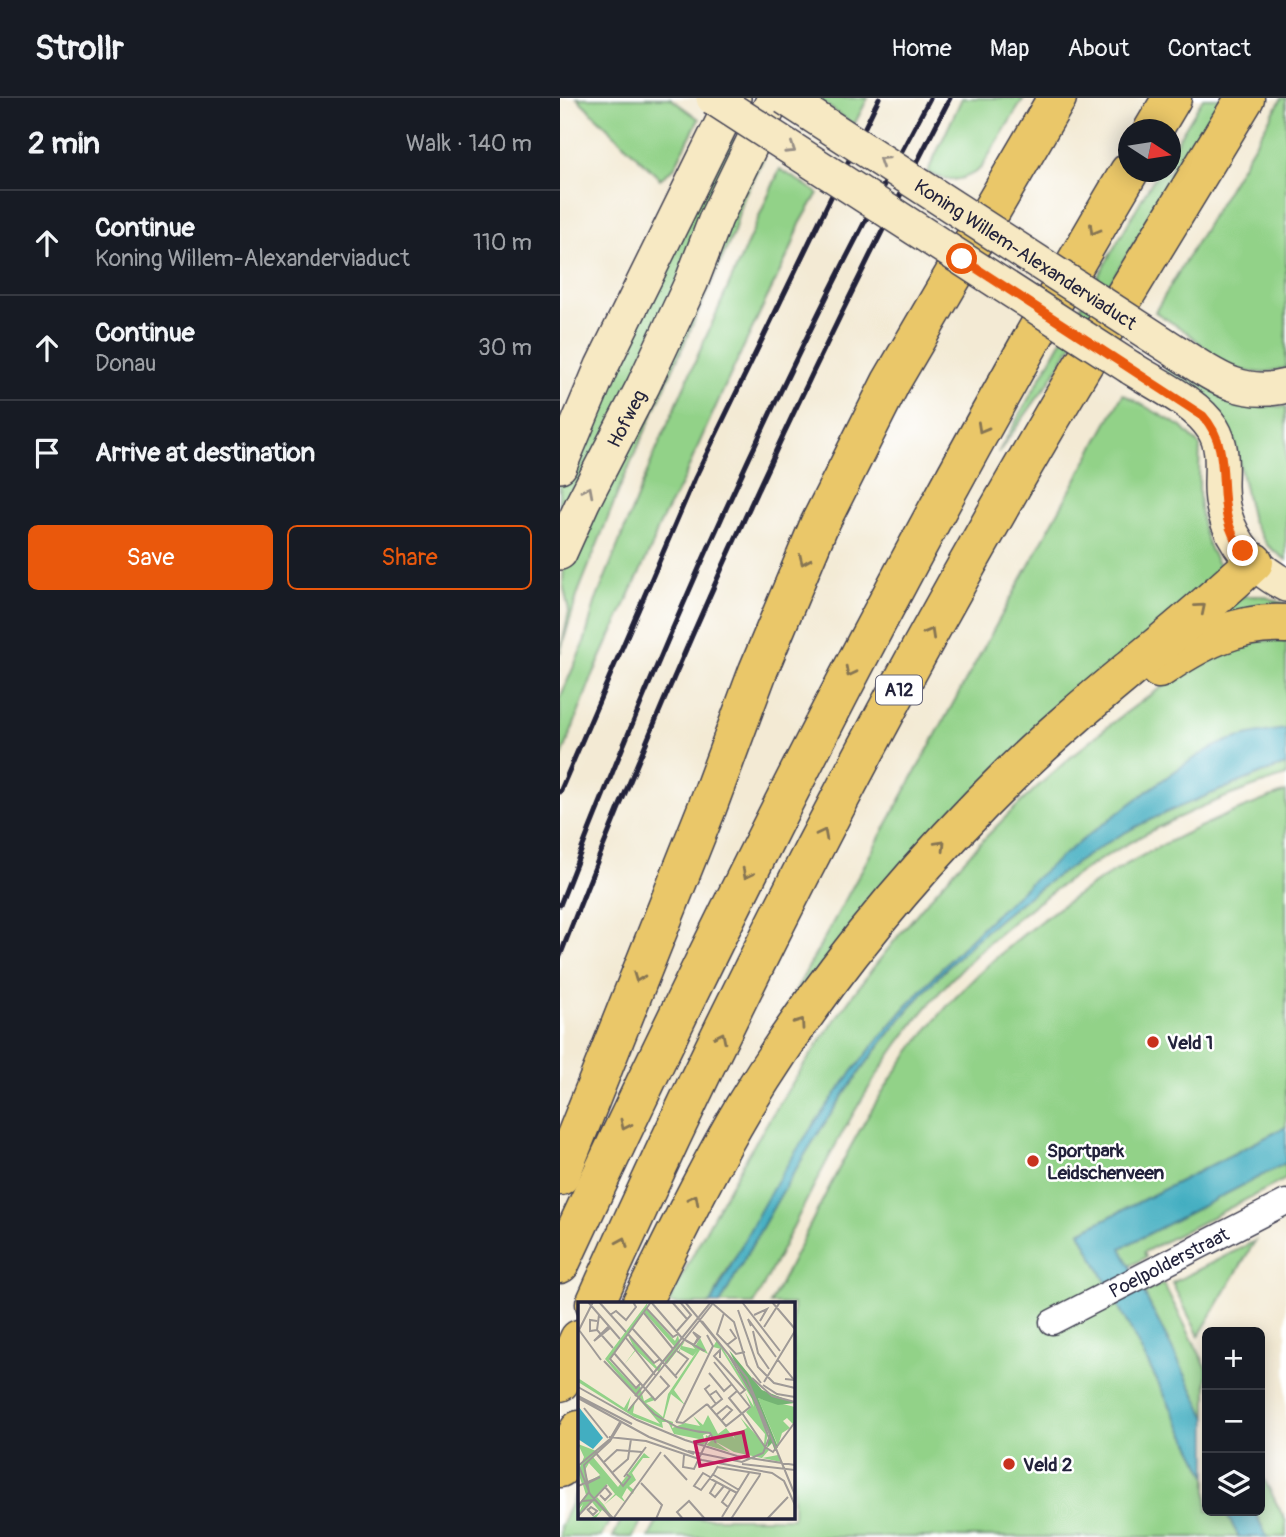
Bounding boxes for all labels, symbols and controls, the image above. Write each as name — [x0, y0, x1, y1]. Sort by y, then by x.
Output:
text: Strollr — [35, 28, 124, 69]
text: Home — [891, 34, 952, 63]
text: Map — [990, 34, 1030, 63]
text: About — [1068, 34, 1130, 63]
text: Contact — [1168, 34, 1251, 63]
north arrow — [1118, 119, 1181, 182]
text: 2 min — [28, 125, 100, 162]
text: Walk · 140 m — [406, 129, 532, 158]
one-way arrow — [783, 140, 796, 153]
one-way arrow — [878, 157, 891, 170]
street label: Koning Willem-Alexanderviaduct — [910, 174, 1141, 336]
text: Continue — [95, 212, 195, 244]
one-way arrow — [1089, 223, 1102, 236]
icon: ahead — [28, 224, 66, 262]
text: 110 m — [473, 228, 532, 257]
route start — [946, 243, 977, 274]
text: Koning Willem-Alexanderviaduct — [95, 244, 410, 273]
text: Continue — [95, 317, 195, 349]
icon: ahead — [28, 329, 66, 367]
text: 30 m — [478, 333, 532, 362]
text: Donau — [95, 349, 156, 378]
street label: Hofweg — [602, 386, 652, 452]
one-way arrow — [977, 421, 990, 433]
icon: arrive — [28, 434, 66, 472]
text: Arrive at destination — [95, 437, 315, 469]
one-way arrow — [580, 486, 594, 498]
button: Save — [28, 525, 273, 590]
button: Share — [287, 525, 532, 590]
route end — [1227, 535, 1258, 566]
one-way arrow — [798, 553, 812, 565]
one-way arrow — [1193, 604, 1206, 616]
one-way arrow — [922, 628, 935, 640]
one-way arrow — [845, 664, 859, 677]
road number: A12 — [876, 676, 922, 704]
one-way arrow — [815, 828, 829, 841]
one-way arrow — [933, 840, 945, 853]
one-way arrow — [741, 867, 755, 879]
one-way arrow — [633, 970, 647, 982]
one-way arrow — [792, 1018, 804, 1031]
place label: Veld 1 — [1167, 1031, 1213, 1055]
one-way arrow — [713, 1032, 727, 1044]
marker: Veld 1 — [1145, 1034, 1161, 1050]
one-way arrow — [619, 1118, 633, 1130]
place label: Sportpark Leidschenveen — [1047, 1139, 1164, 1185]
marker: Sportpark Leidschenveen — [1025, 1153, 1041, 1169]
one-way arrow — [685, 1194, 699, 1206]
street label: Poelpolderstraat — [1105, 1222, 1233, 1304]
one-way arrow — [615, 1237, 629, 1249]
inset map — [578, 1302, 794, 1520]
map controls — [1202, 1327, 1265, 1516]
button: + — [1202, 1327, 1265, 1390]
button: − — [1202, 1390, 1265, 1453]
place label: Veld 2 — [1023, 1453, 1073, 1477]
button: layers — [1202, 1453, 1265, 1516]
marker: Veld 2 — [1001, 1456, 1017, 1472]

